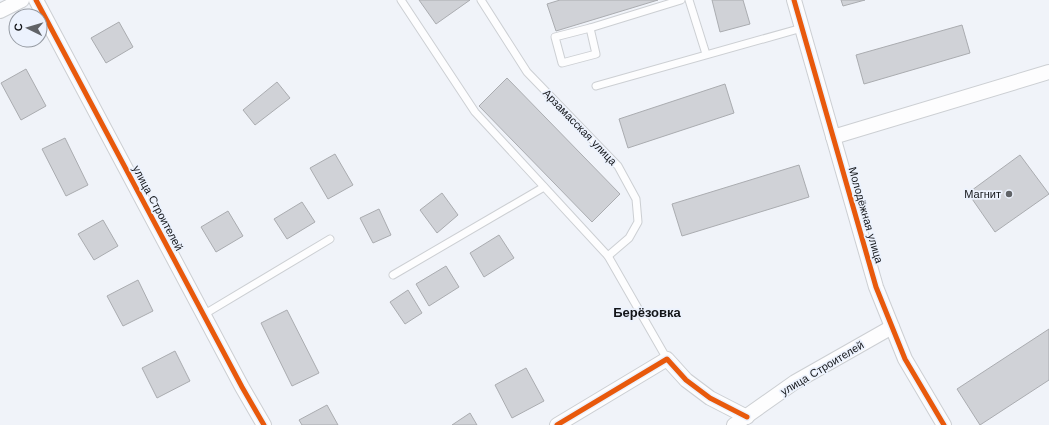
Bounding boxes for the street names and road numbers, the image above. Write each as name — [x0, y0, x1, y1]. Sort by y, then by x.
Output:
street label: Арзамасская улица — [540, 87, 620, 169]
street label: улица Строителей — [130, 163, 186, 253]
street label: Молодёжная улица — [846, 165, 886, 266]
street label: улица Строителей — [778, 338, 866, 398]

